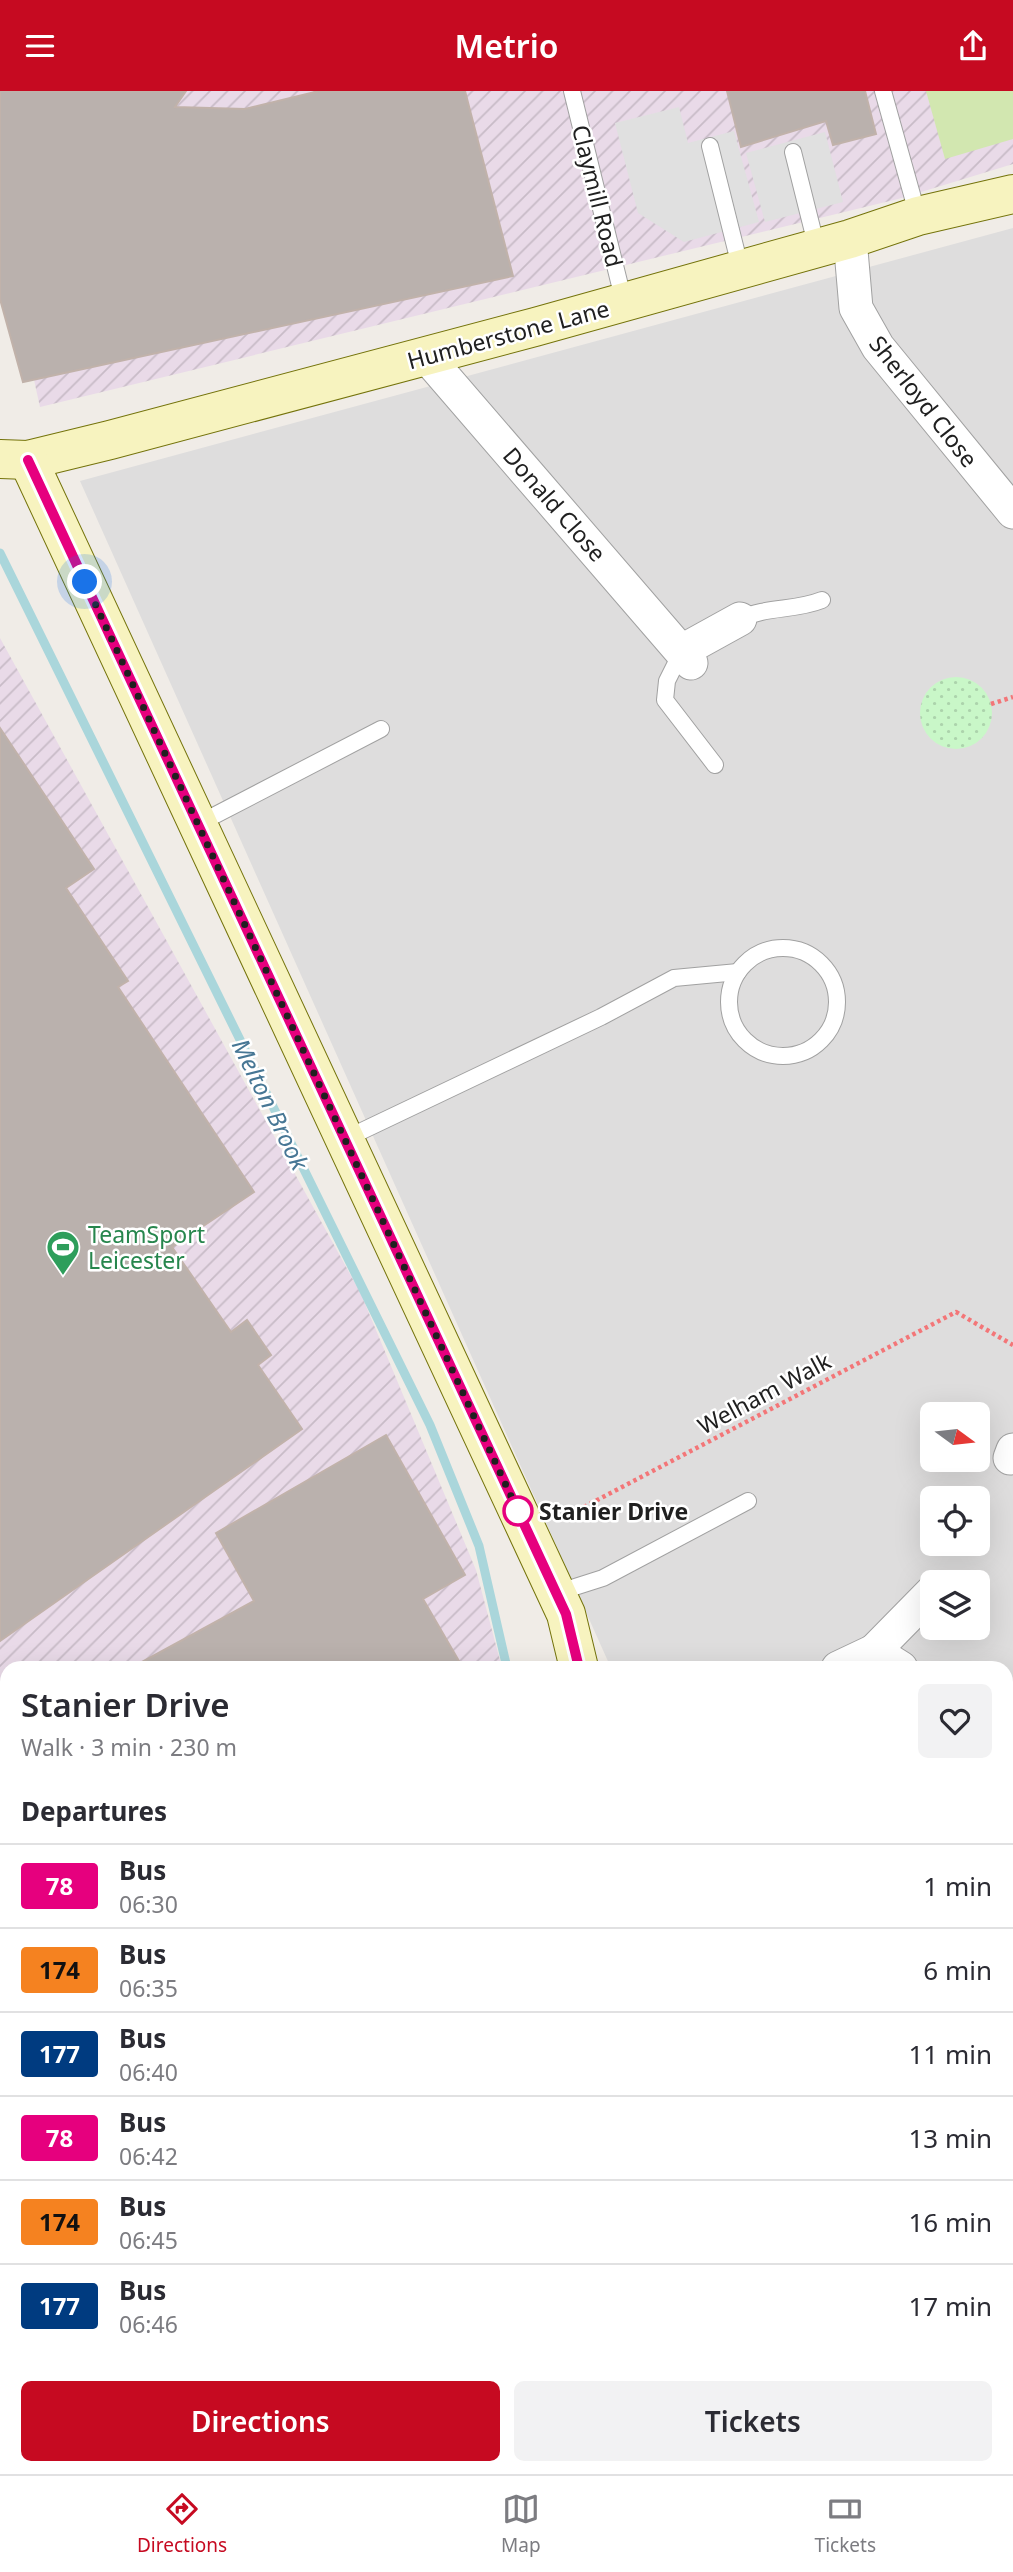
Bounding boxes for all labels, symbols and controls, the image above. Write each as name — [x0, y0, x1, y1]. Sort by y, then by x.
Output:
text: Metrio — [454, 24, 559, 67]
icon: menu — [21, 27, 59, 65]
icon: share — [954, 27, 992, 65]
street label: Claymill Road — [565, 121, 631, 271]
street label: Humberstone Lane — [403, 292, 613, 376]
street label: Sherloyd Close — [862, 329, 986, 473]
street label: Donald Close — [496, 440, 614, 568]
your location — [67, 564, 102, 599]
water label: Melton Brook — [225, 1033, 318, 1176]
place label: TeamSport Leicester — [88, 1218, 205, 1276]
sports icon: TeamSport Leicester — [44, 1228, 82, 1277]
street label: Welham Walk — [692, 1344, 837, 1442]
north arrow — [920, 1402, 990, 1472]
map controls — [920, 1402, 990, 1640]
button: locate — [920, 1486, 990, 1556]
place label: Stanier Drive — [539, 1495, 688, 1527]
marker: Stanier Drive — [503, 1496, 533, 1526]
button: layers — [920, 1570, 990, 1640]
text: Stanier Drive — [21, 1682, 230, 1727]
button: heart — [918, 1684, 992, 1758]
text: Walk · 3 min · 230 m — [21, 1731, 237, 1763]
text: Departures — [21, 1793, 167, 1829]
text: Bus — [119, 1852, 166, 1888]
text: 1 min — [923, 1868, 992, 1904]
text: 78 — [46, 1869, 73, 1902]
text: 06:30 — [119, 1888, 178, 1920]
text: Bus — [119, 1936, 166, 1972]
text: 6 min — [923, 1952, 992, 1988]
text: 174 — [39, 1953, 80, 1986]
text: 06:35 — [119, 1972, 178, 2004]
text: Bus — [119, 2020, 166, 2056]
text: 11 min — [908, 2036, 992, 2072]
text: 177 — [39, 2037, 80, 2070]
text: 06:40 — [119, 2056, 178, 2088]
text: Bus — [119, 2104, 166, 2140]
text: 13 min — [908, 2120, 992, 2156]
text: 78 — [46, 2121, 73, 2154]
text: 06:42 — [119, 2140, 178, 2172]
text: Bus — [119, 2188, 166, 2224]
text: 16 min — [908, 2204, 992, 2240]
text: 174 — [39, 2205, 80, 2238]
text: 06:45 — [119, 2224, 178, 2256]
text: Bus — [119, 2272, 166, 2308]
text: 17 min — [908, 2288, 992, 2324]
text: 177 — [39, 2289, 80, 2322]
text: 06:46 — [119, 2308, 178, 2340]
button: Directions — [21, 2381, 500, 2461]
button: Tickets — [514, 2381, 992, 2461]
tab: Directions — [137, 2490, 227, 2558]
tab: Map — [501, 2490, 541, 2558]
tab: Tickets — [815, 2490, 876, 2558]

